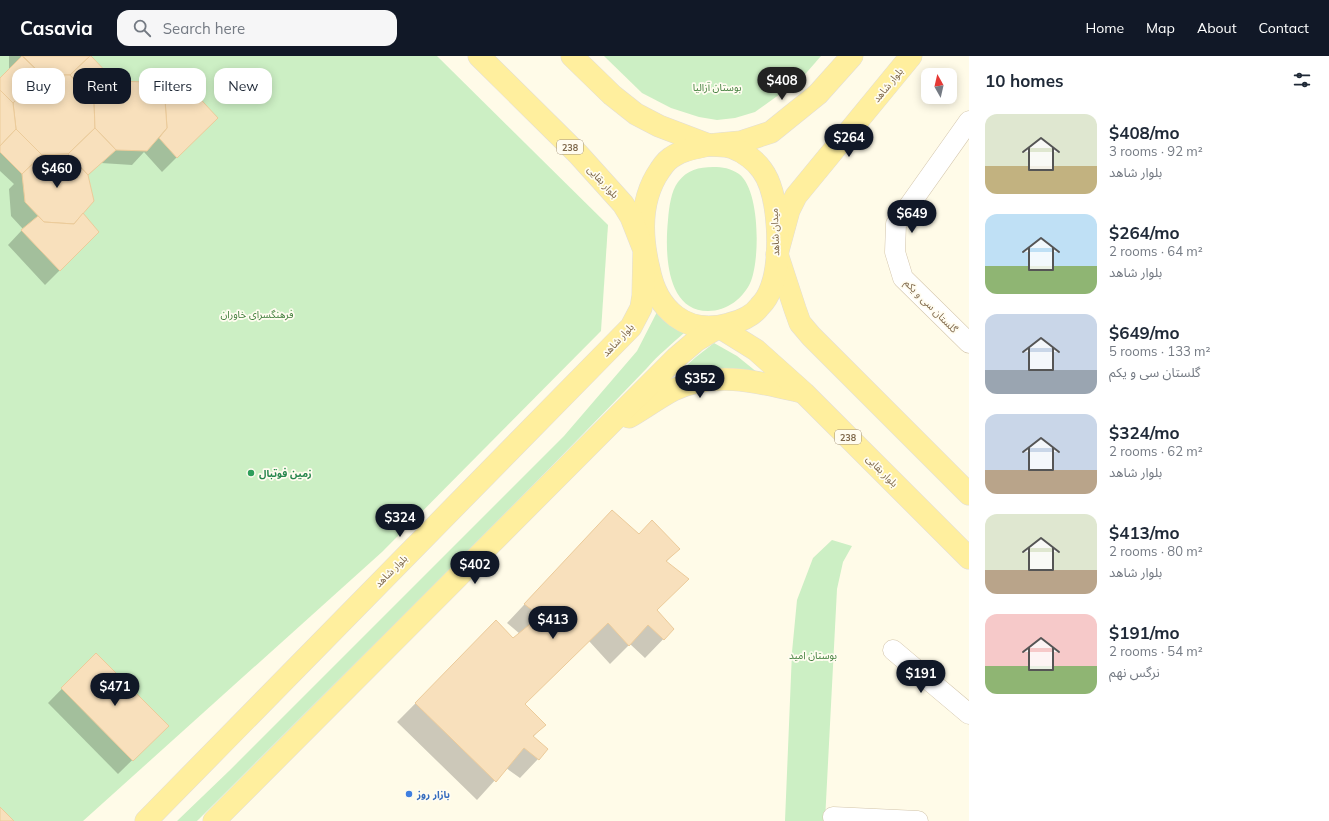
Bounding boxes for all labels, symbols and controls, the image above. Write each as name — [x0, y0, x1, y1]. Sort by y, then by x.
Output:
search box — [117, 10, 397, 46]
text: Casavia — [20, 16, 93, 40]
icon: search — [131, 17, 153, 39]
text: Search here — [163, 19, 245, 38]
text: Home — [1085, 19, 1124, 37]
text: Map — [1146, 19, 1175, 37]
text: About — [1197, 19, 1237, 37]
text: Contact — [1259, 19, 1309, 37]
street label: بلوار شاهد — [870, 65, 906, 105]
pin: $408 — [758, 67, 806, 101]
chip: Buy — [12, 68, 65, 104]
chip: Rent — [73, 68, 131, 104]
chip: Filters — [139, 68, 206, 104]
chip: New — [214, 68, 272, 104]
north arrow — [921, 68, 957, 104]
map controls — [921, 68, 957, 104]
icon: filters — [1291, 69, 1313, 91]
text: 10 homes — [985, 70, 1064, 91]
text: $408 — [766, 72, 798, 88]
park label: بوستان آزالیا — [693, 81, 742, 94]
text: $408/mo — [1109, 122, 1180, 143]
pin: $264 — [825, 124, 873, 158]
text: $264 — [833, 129, 865, 145]
icon: home — [1017, 130, 1065, 178]
road number: 238 — [557, 140, 583, 154]
text: 3 rooms · 92 m² — [1109, 143, 1203, 159]
pin: $460 — [33, 155, 81, 189]
text: $460 — [41, 160, 73, 176]
street label: بلوار بقایی — [585, 163, 622, 201]
text: بلوار شاهد — [1109, 164, 1162, 180]
pin: $649 — [888, 200, 936, 234]
text: $649 — [896, 205, 928, 221]
street label: میدان شاهد — [768, 208, 782, 256]
text: $264/mo — [1109, 222, 1180, 243]
icon: home — [1017, 230, 1065, 278]
text: 2 rooms · 64 m² — [1109, 243, 1203, 259]
text: بلوار شاهد — [1109, 264, 1162, 280]
street label: گلستان سی و یکم — [901, 277, 961, 337]
park label: فرهنگسرای خاوران — [221, 308, 294, 321]
street label: بلوار شاهد — [599, 320, 637, 359]
text: $649/mo — [1109, 322, 1180, 343]
icon: home — [1017, 330, 1065, 378]
text: 5 rooms · 133 m² — [1109, 343, 1210, 359]
text: گلستان سی و یکم — [1109, 364, 1200, 380]
pin: $352 — [676, 365, 724, 399]
text: $352 — [684, 370, 716, 386]
text: $324/mo — [1109, 422, 1180, 443]
road number: 238 — [835, 430, 861, 444]
icon: home — [1017, 430, 1065, 478]
text: 2 rooms · 62 m² — [1109, 443, 1203, 459]
street label: بلوار بقایی — [863, 452, 901, 490]
text: بلوار شاهد — [1109, 464, 1162, 480]
place label: زمین فوتبال — [259, 467, 312, 480]
marker: زمین فوتبال — [246, 468, 256, 478]
pin: $324 — [376, 504, 424, 538]
text: $324 — [384, 509, 416, 525]
text: $413/mo — [1109, 522, 1180, 543]
icon: home — [1017, 530, 1065, 578]
text: 2 rooms · 80 m² — [1109, 543, 1203, 559]
pin: $402 — [451, 551, 499, 585]
street label: بلوار شاهد — [372, 552, 410, 590]
text: $402 — [459, 556, 491, 572]
text: بلوار شاهد — [1109, 564, 1162, 580]
pin: $413 — [529, 606, 577, 640]
text: $413 — [537, 611, 569, 627]
text: $191/mo — [1109, 622, 1180, 643]
icon: home — [1017, 630, 1065, 678]
text: 2 rooms · 54 m² — [1109, 643, 1203, 659]
park label: بوستان امید — [789, 649, 837, 662]
pin: $191 — [897, 660, 945, 694]
text: نرگس نهم — [1109, 664, 1160, 680]
text: $191 — [905, 665, 937, 681]
pin: $471 — [91, 673, 139, 707]
text: $471 — [99, 678, 131, 694]
place label: بازار روز — [416, 788, 450, 801]
marker: بازار روز — [404, 789, 414, 799]

